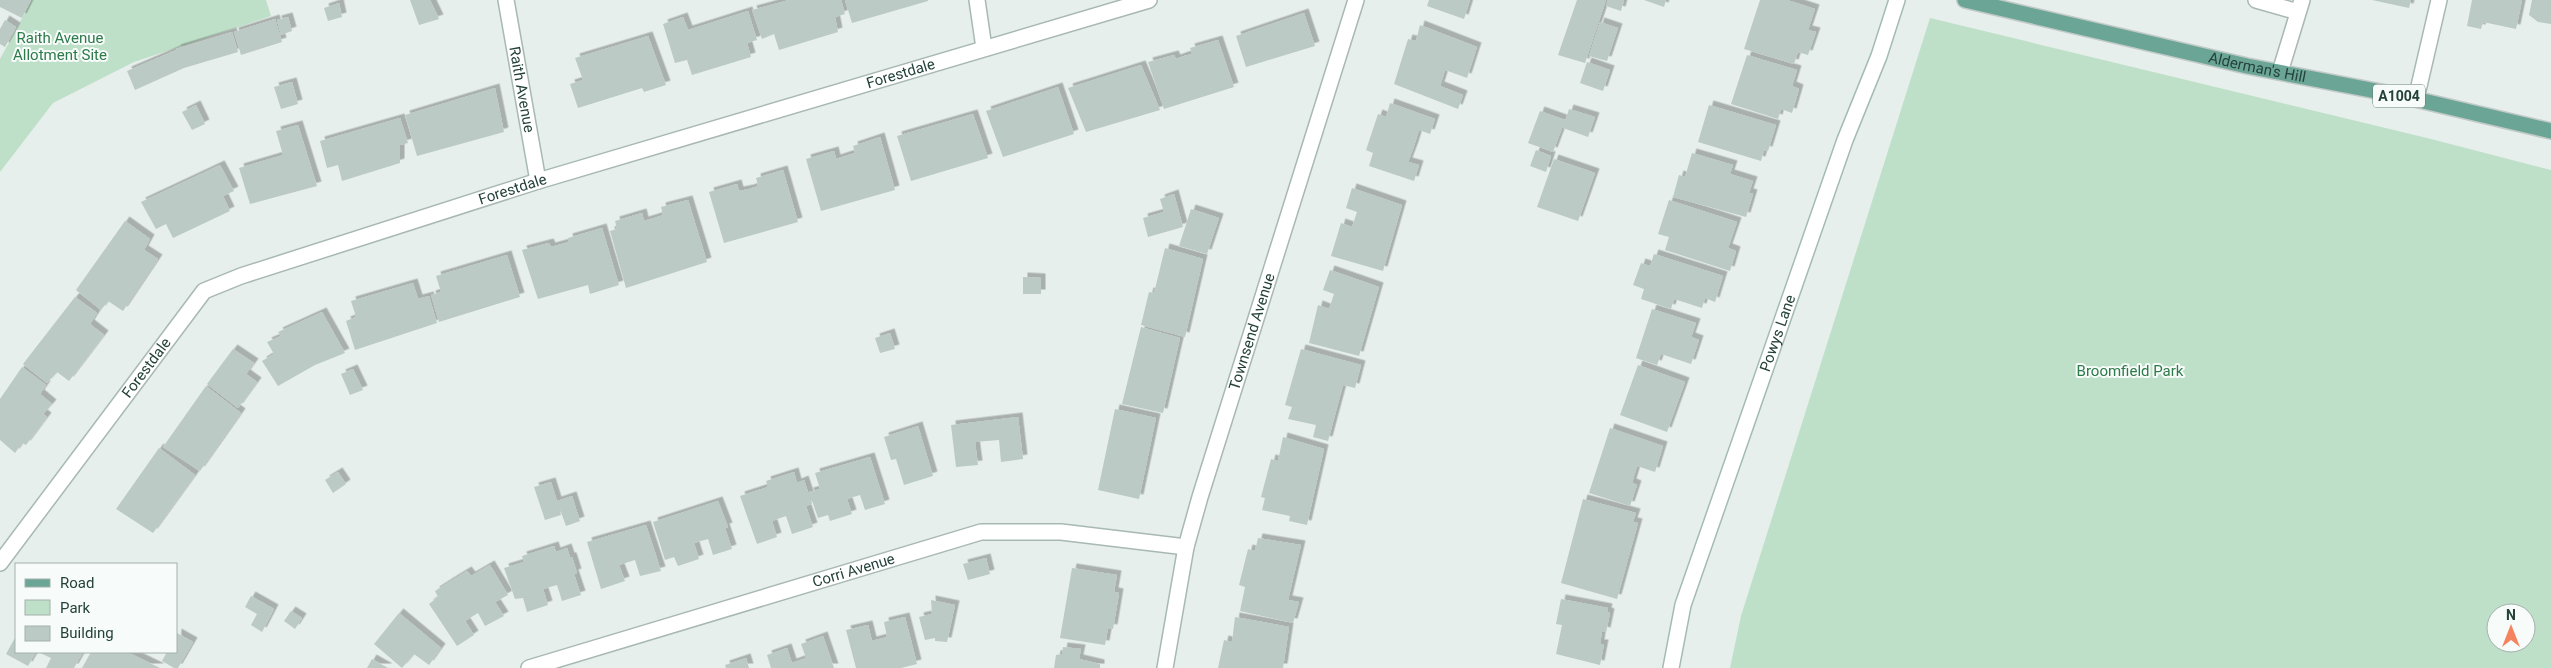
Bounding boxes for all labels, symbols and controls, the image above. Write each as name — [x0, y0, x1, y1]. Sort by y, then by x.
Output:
park label: Raith Avenue Allotment Site — [13, 29, 107, 64]
street label: Raith Avenue — [505, 45, 538, 134]
street label: Alderman's Hill — [2207, 48, 2308, 86]
street label: Forestdale — [864, 55, 937, 92]
road number: A1004 — [2373, 84, 2425, 108]
street label: Forestdale — [476, 170, 549, 208]
street label: Townsend Avenue — [1225, 271, 1279, 392]
street label: Powys Lane — [1756, 292, 1799, 374]
street label: Forestdale — [118, 334, 175, 401]
park label: Broomfield Park — [2077, 362, 2184, 380]
street label: Corri Avenue — [810, 549, 897, 591]
legend — [15, 563, 178, 653]
text: Road — [60, 574, 94, 592]
text: Park — [60, 599, 91, 617]
north arrow — [2486, 603, 2536, 653]
text: N — [2506, 607, 2516, 623]
text: Building — [60, 624, 114, 642]

